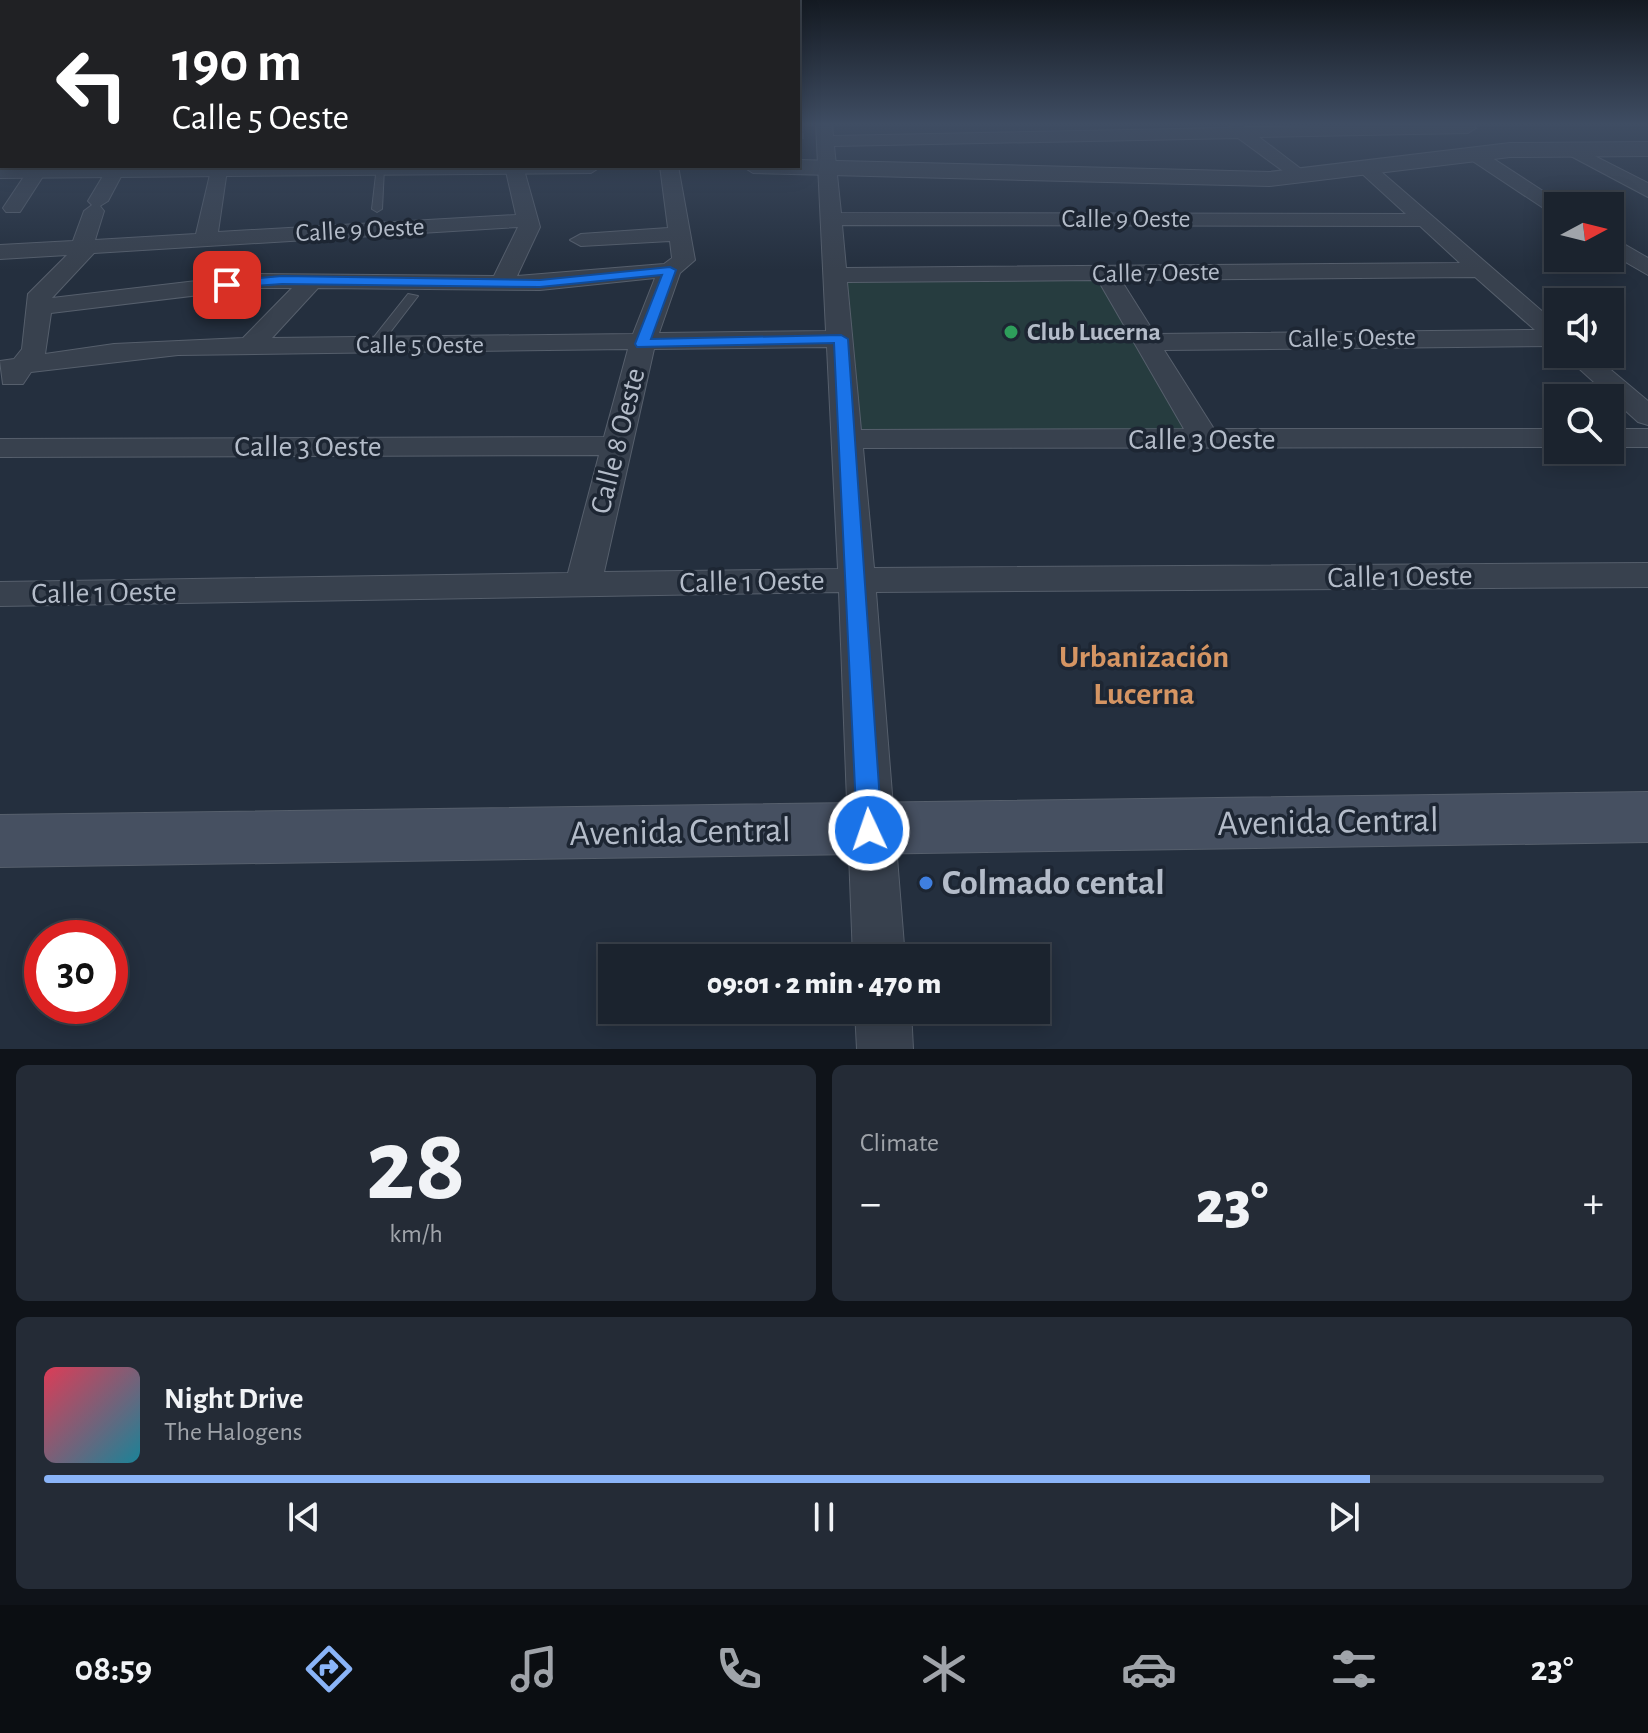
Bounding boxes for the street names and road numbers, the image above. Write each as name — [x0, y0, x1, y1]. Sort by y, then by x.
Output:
street label: Calle 9 Oeste — [1061, 206, 1191, 232]
street label: Calle 9 Oeste — [295, 214, 425, 246]
street label: Calle 7 Oeste — [1092, 259, 1220, 287]
street label: Calle 5 Oeste — [1288, 324, 1416, 352]
street label: Calle 5 Oeste — [356, 332, 484, 358]
street label: Calle 8 Oeste — [585, 365, 651, 517]
street label: Calle 3 Oeste — [1128, 425, 1276, 455]
street label: Calle 3 Oeste — [234, 432, 382, 462]
street label: Calle 1 Oeste — [1327, 561, 1473, 593]
street label: Calle 1 Oeste — [679, 566, 825, 598]
street label: Calle 1 Oeste — [31, 577, 177, 609]
street label: Avenida Central — [1217, 802, 1439, 842]
street label: Avenida Central — [569, 812, 791, 852]

